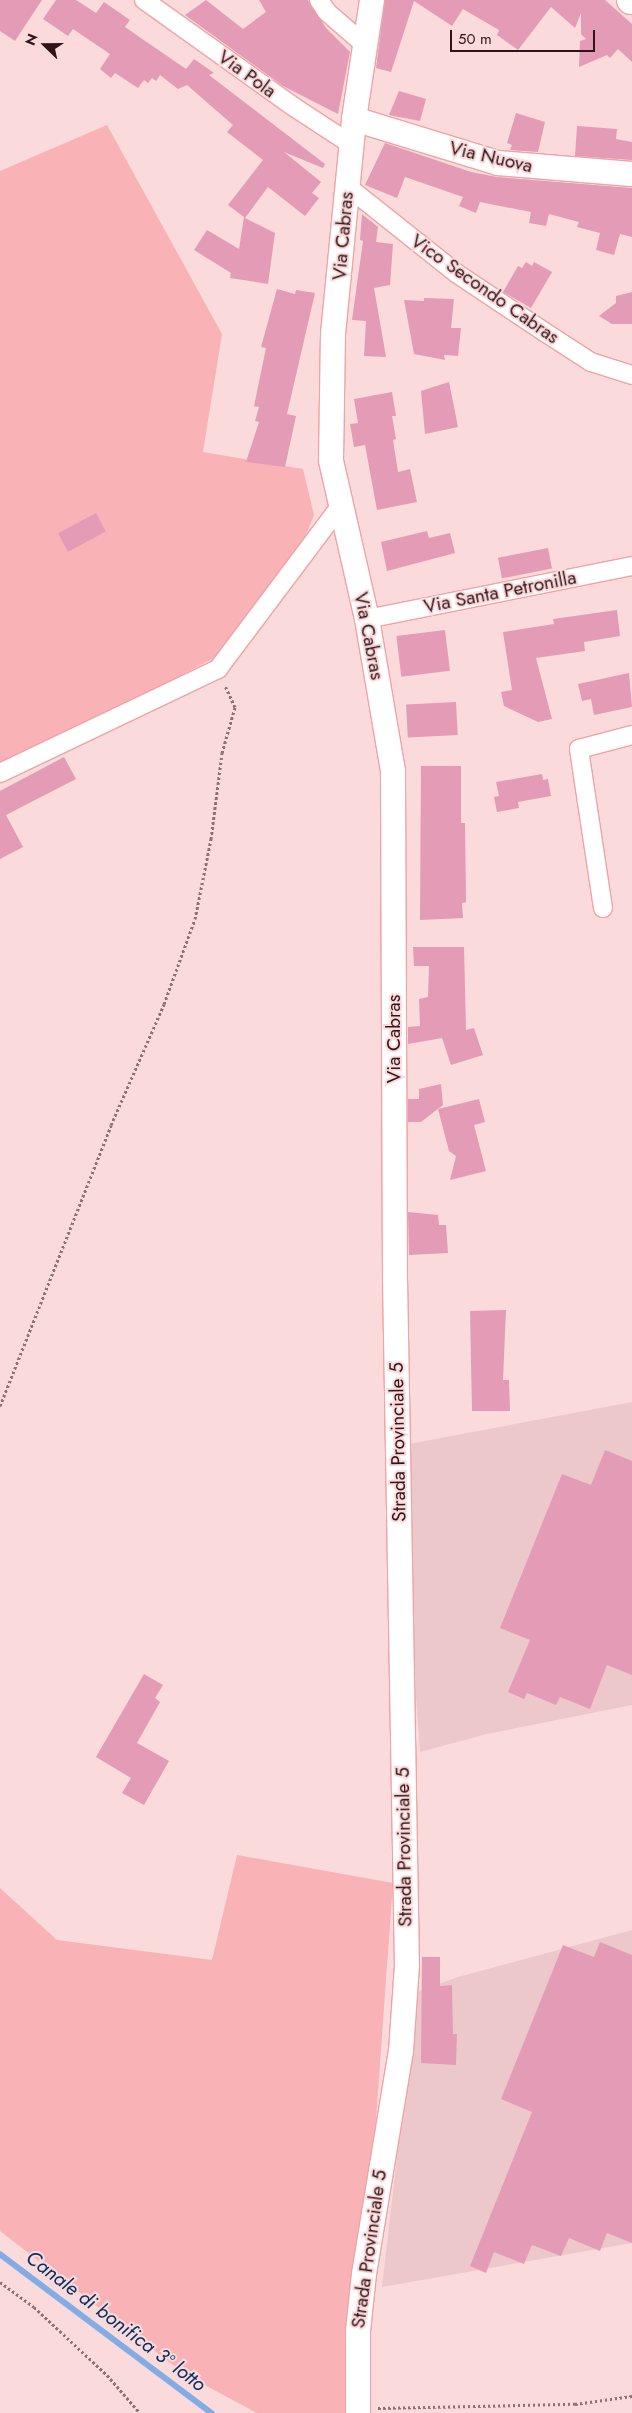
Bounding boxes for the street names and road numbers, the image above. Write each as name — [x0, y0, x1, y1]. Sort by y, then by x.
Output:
street label: Via Pola — [214, 45, 280, 103]
street label: Via Nuova — [447, 136, 535, 178]
street label: Via Cabras — [328, 191, 358, 281]
street label: Vico Secondo Cabras — [407, 229, 563, 349]
street label: Via Santa Petronilla — [422, 566, 578, 618]
street label: Via Cabras — [349, 590, 389, 682]
street label: Via Cabras — [383, 995, 405, 1083]
street label: Strada Provinciale 5 — [385, 1362, 411, 1522]
street label: Strada Provinciale 5 — [391, 1767, 417, 1927]
street label: Strada Provinciale 5 — [347, 2168, 391, 2330]

